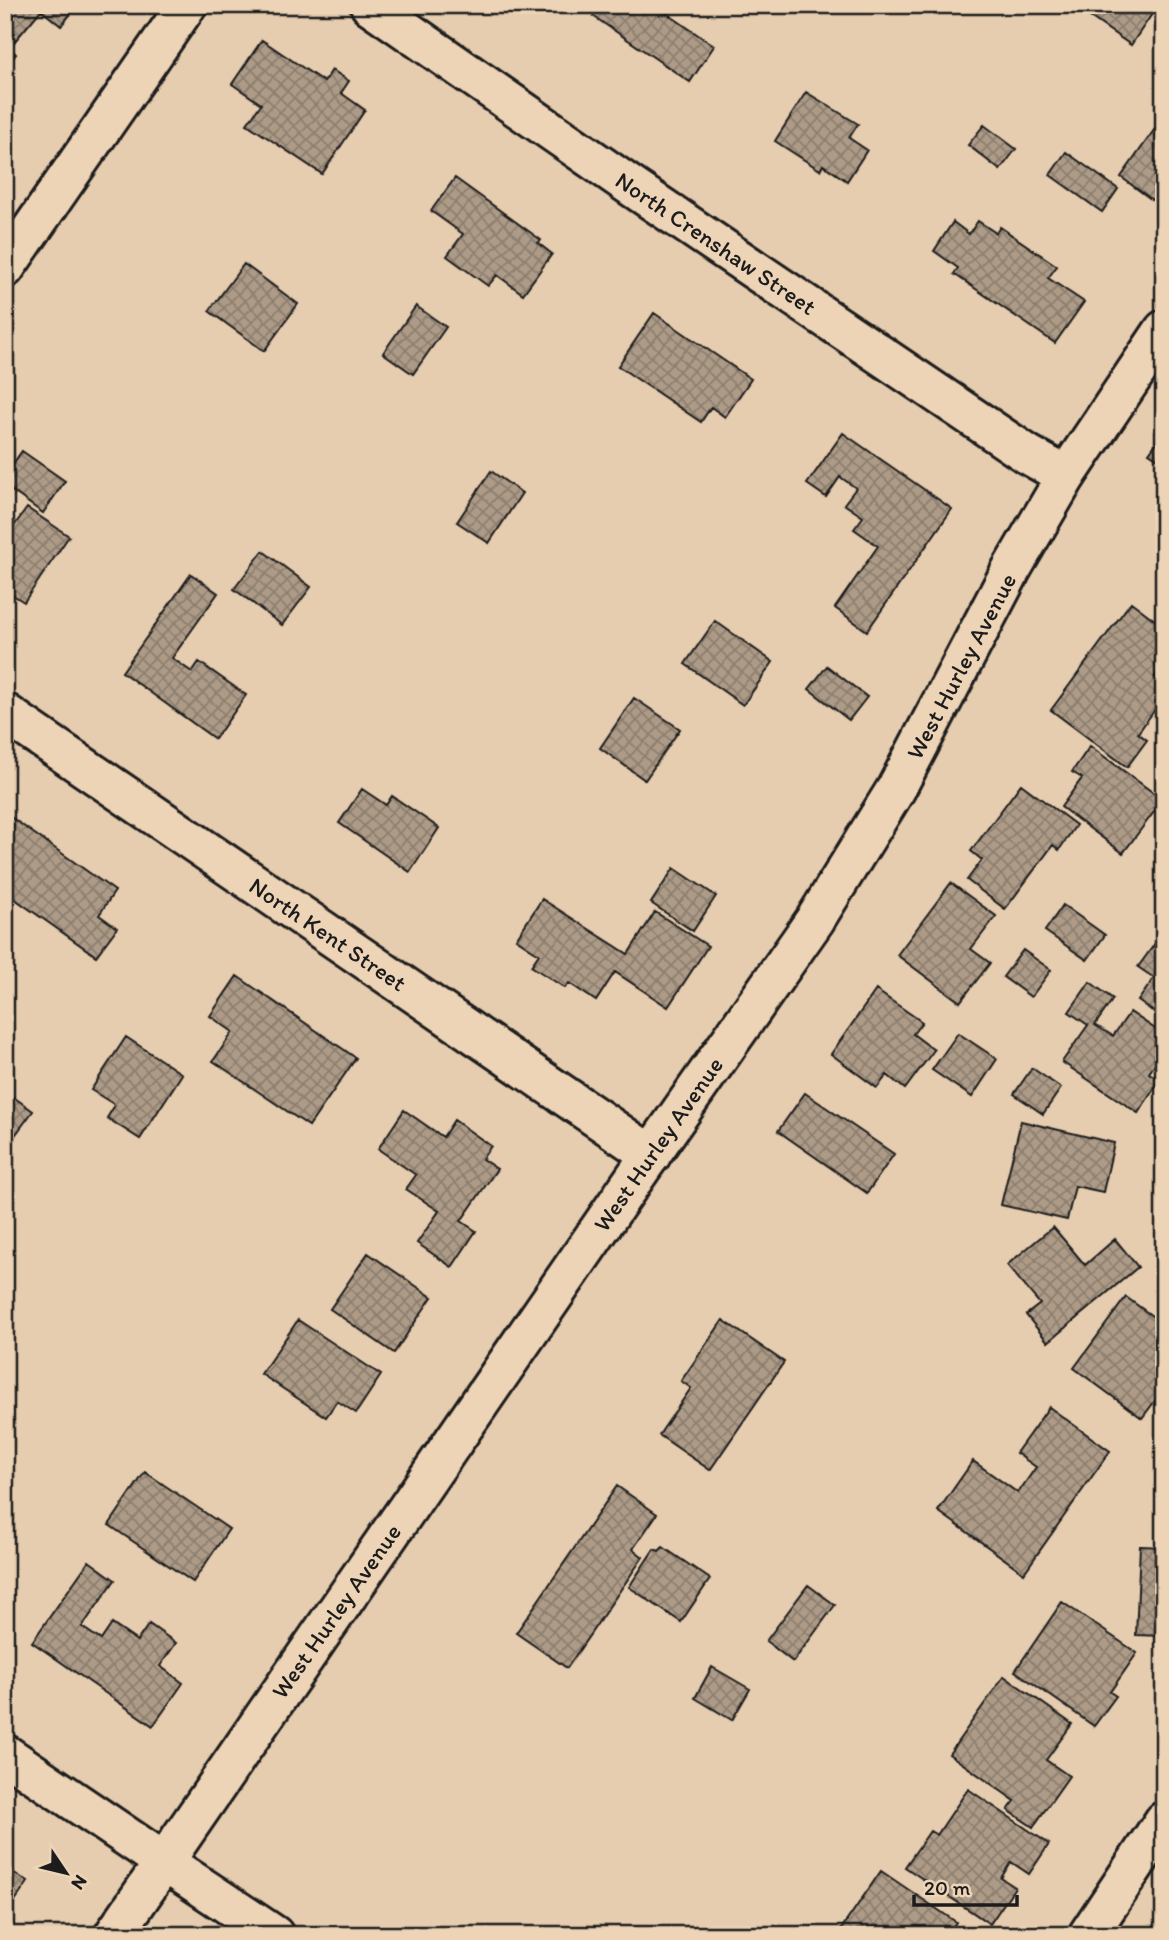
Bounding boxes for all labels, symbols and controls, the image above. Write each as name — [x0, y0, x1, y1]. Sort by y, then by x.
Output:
street label: North Crenshaw Street — [610, 165, 822, 321]
street label: West Hurley Avenue — [900, 568, 1022, 764]
street label: North Kent Street — [244, 871, 412, 997]
street label: West Hurley Avenue — [587, 1051, 729, 1237]
street label: West Hurley Avenue — [265, 1518, 407, 1704]
north arrow — [32, 1839, 102, 1909]
scale bar — [914, 1863, 1017, 1907]
text: N — [66, 1871, 93, 1894]
text: 20 m — [924, 1875, 971, 1900]

